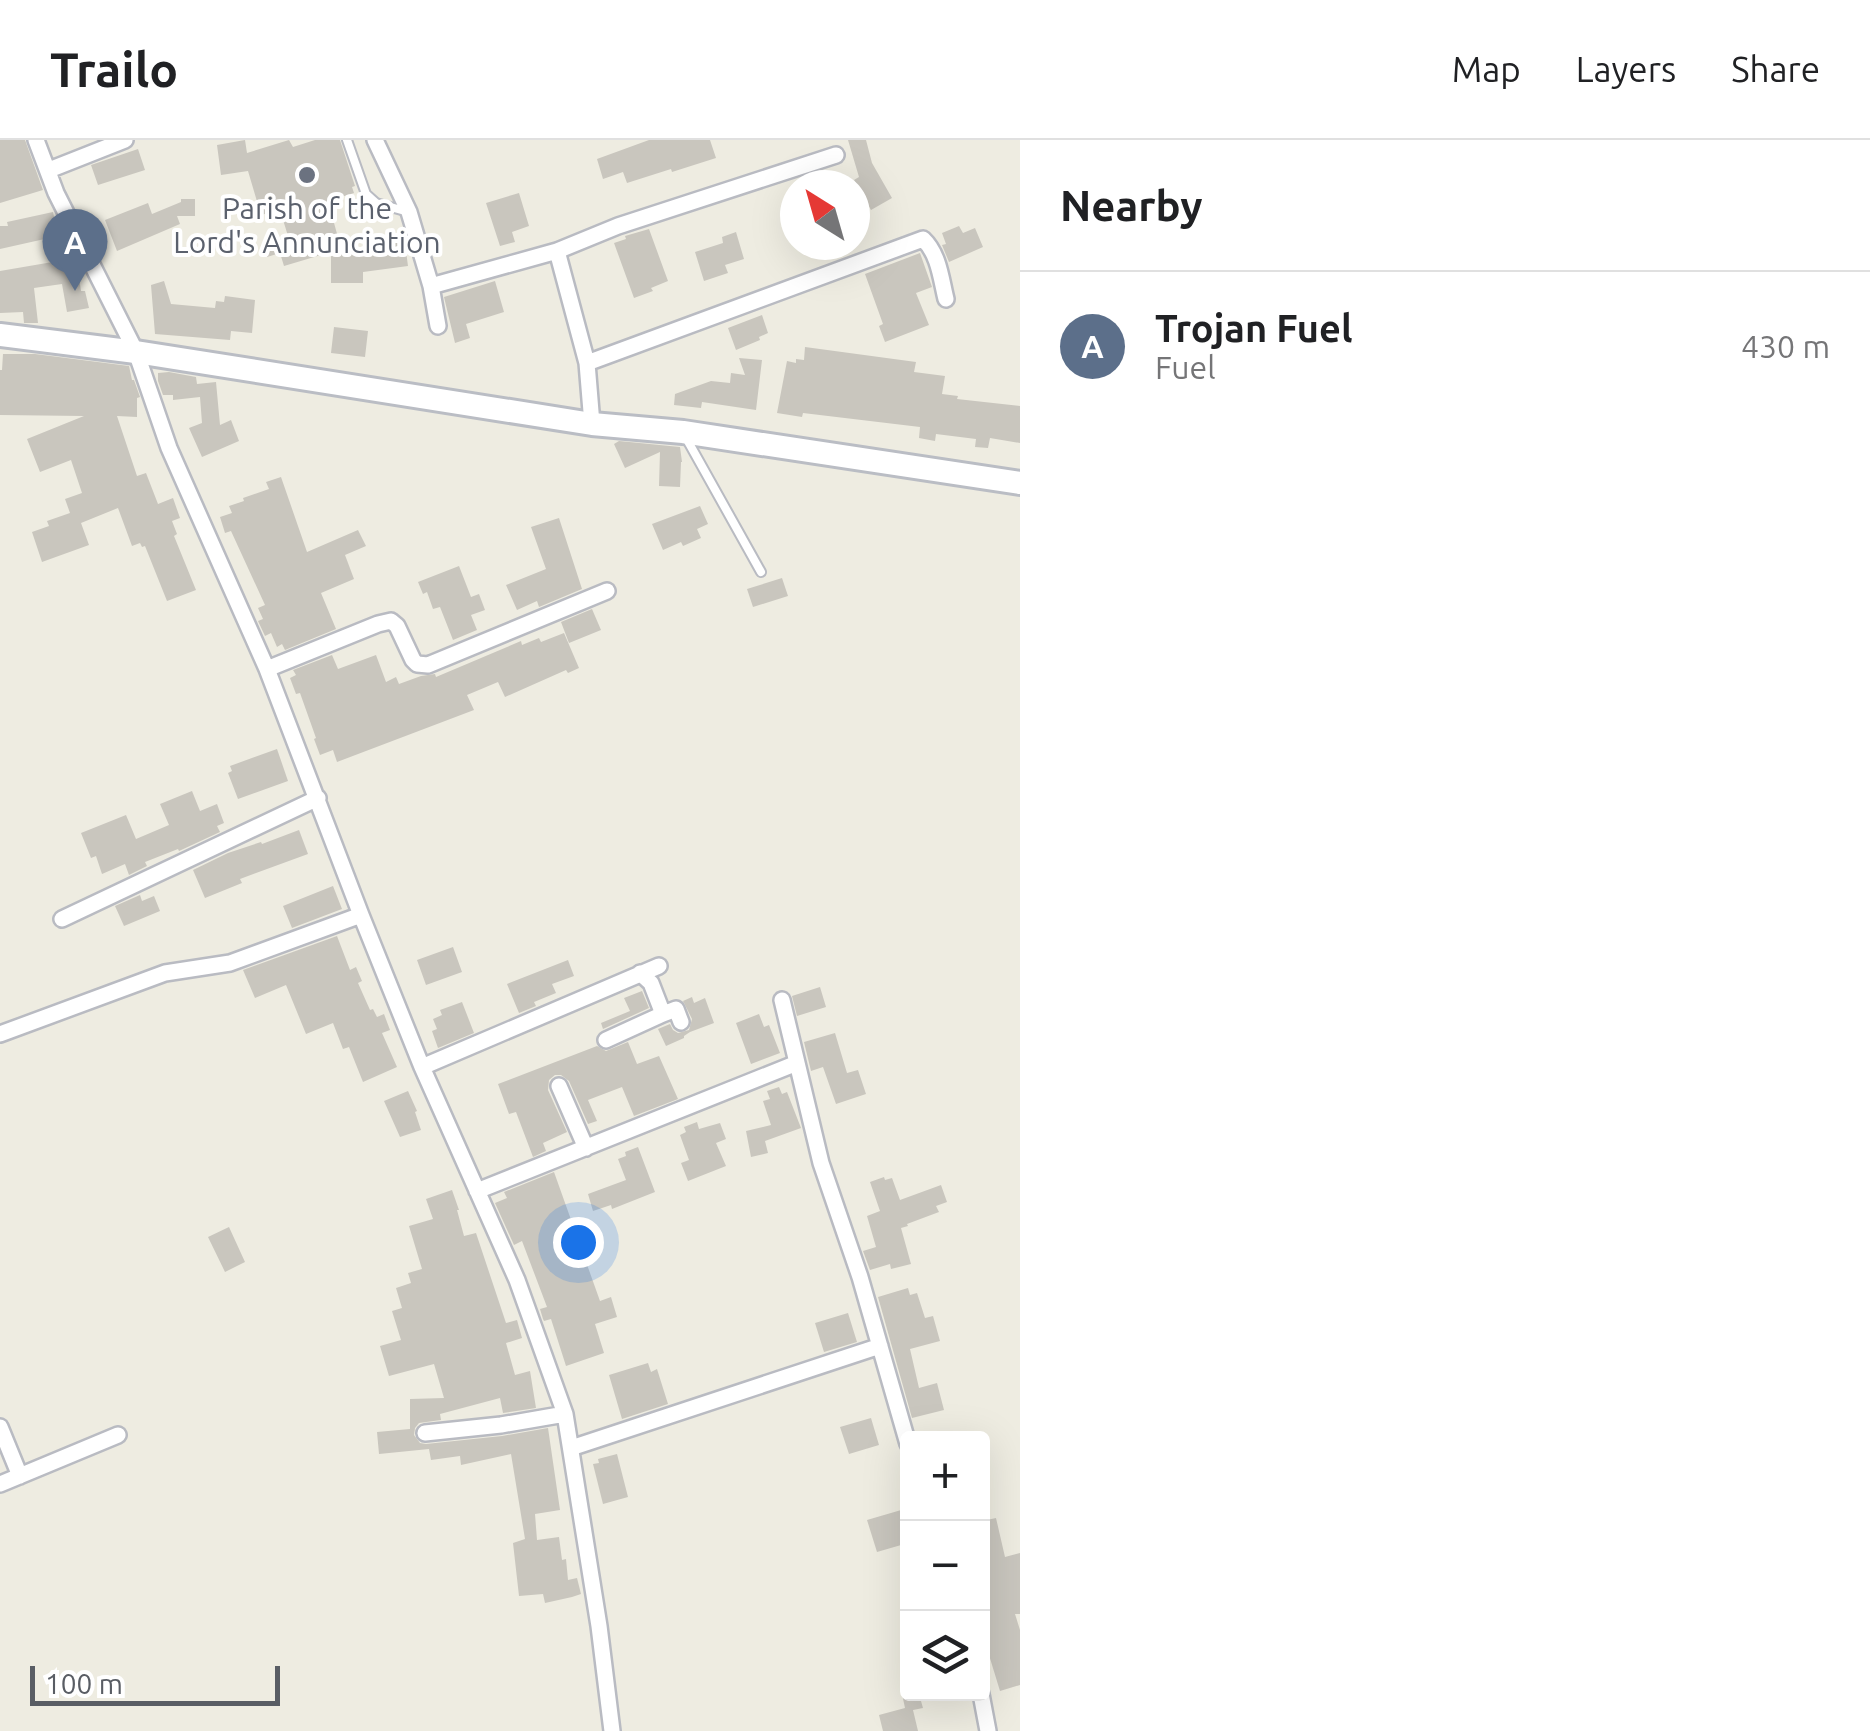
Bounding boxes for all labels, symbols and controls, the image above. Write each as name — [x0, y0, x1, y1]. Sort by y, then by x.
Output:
text: Trailo — [50, 42, 178, 96]
text: Map — [1452, 49, 1521, 89]
text: Layers — [1576, 49, 1676, 89]
text: Share — [1731, 49, 1820, 89]
marker: Parish of the Lord's Annunciation — [296, 164, 318, 186]
north arrow — [780, 170, 870, 260]
text: Nearby — [1060, 182, 1203, 229]
place label: Parish of the Lord's Annunciation — [173, 191, 441, 259]
pin: A — [42, 208, 108, 291]
text: Trojan Fuel — [1155, 307, 1352, 349]
text: A — [1081, 328, 1104, 364]
text: 430 m — [1741, 328, 1830, 364]
text: Fuel — [1155, 349, 1216, 385]
your location — [553, 1217, 604, 1268]
map controls — [900, 1431, 990, 1701]
button: + — [900, 1431, 990, 1521]
button: − — [900, 1521, 990, 1611]
button: layers — [900, 1611, 990, 1701]
scale bar — [30, 1661, 280, 1706]
text: 100 m — [45, 1668, 123, 1699]

